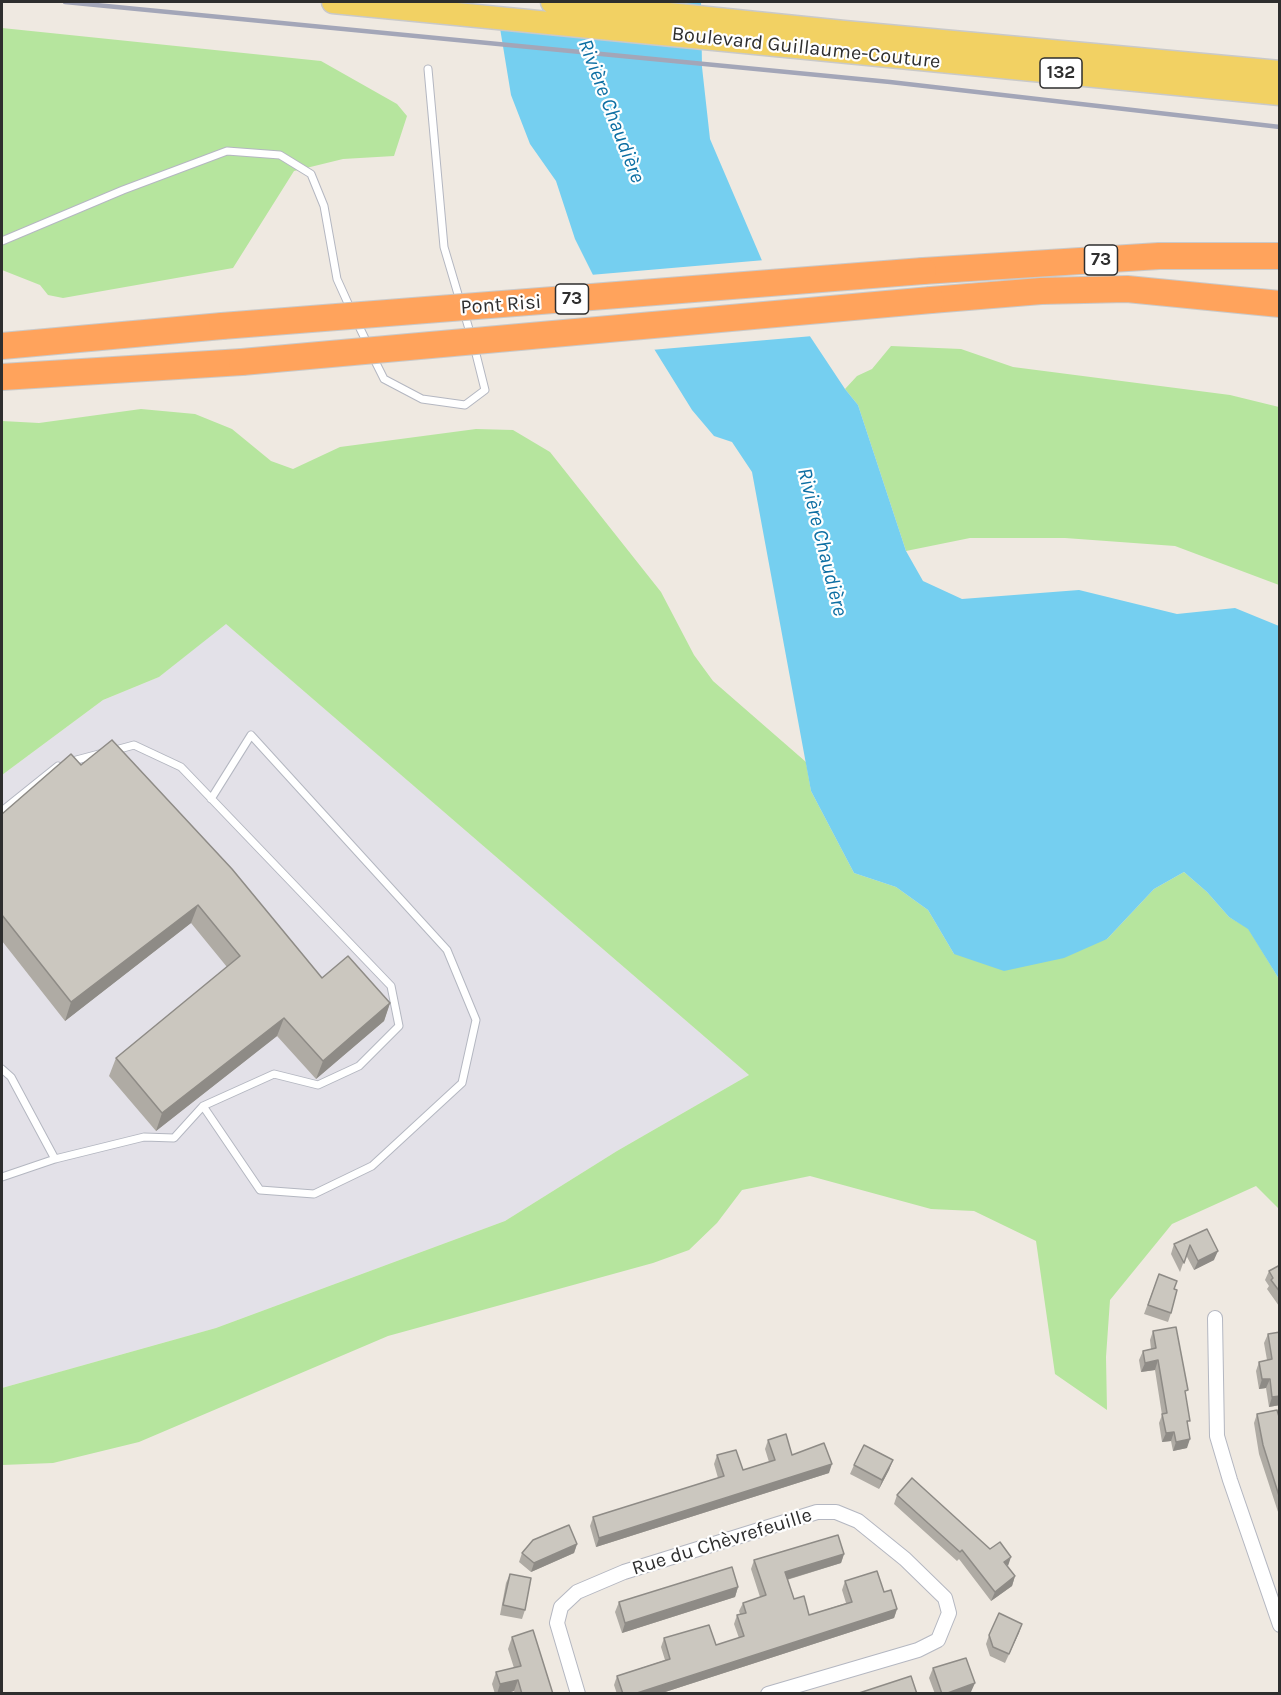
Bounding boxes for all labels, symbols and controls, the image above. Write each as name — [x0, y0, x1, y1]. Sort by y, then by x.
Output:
street label: Boulevard Guillaume-Couture — [671, 22, 941, 74]
water label: Rivière Chaudière — [572, 35, 650, 187]
road number: 132 — [1040, 58, 1082, 88]
road number: 73 — [1084, 245, 1118, 275]
road number: 73 — [556, 284, 588, 314]
street label: Pont Risi — [460, 290, 542, 320]
water label: Rivière Chaudière — [791, 465, 853, 619]
street label: Rue du Chèvrefeuille — [629, 1503, 815, 1581]

